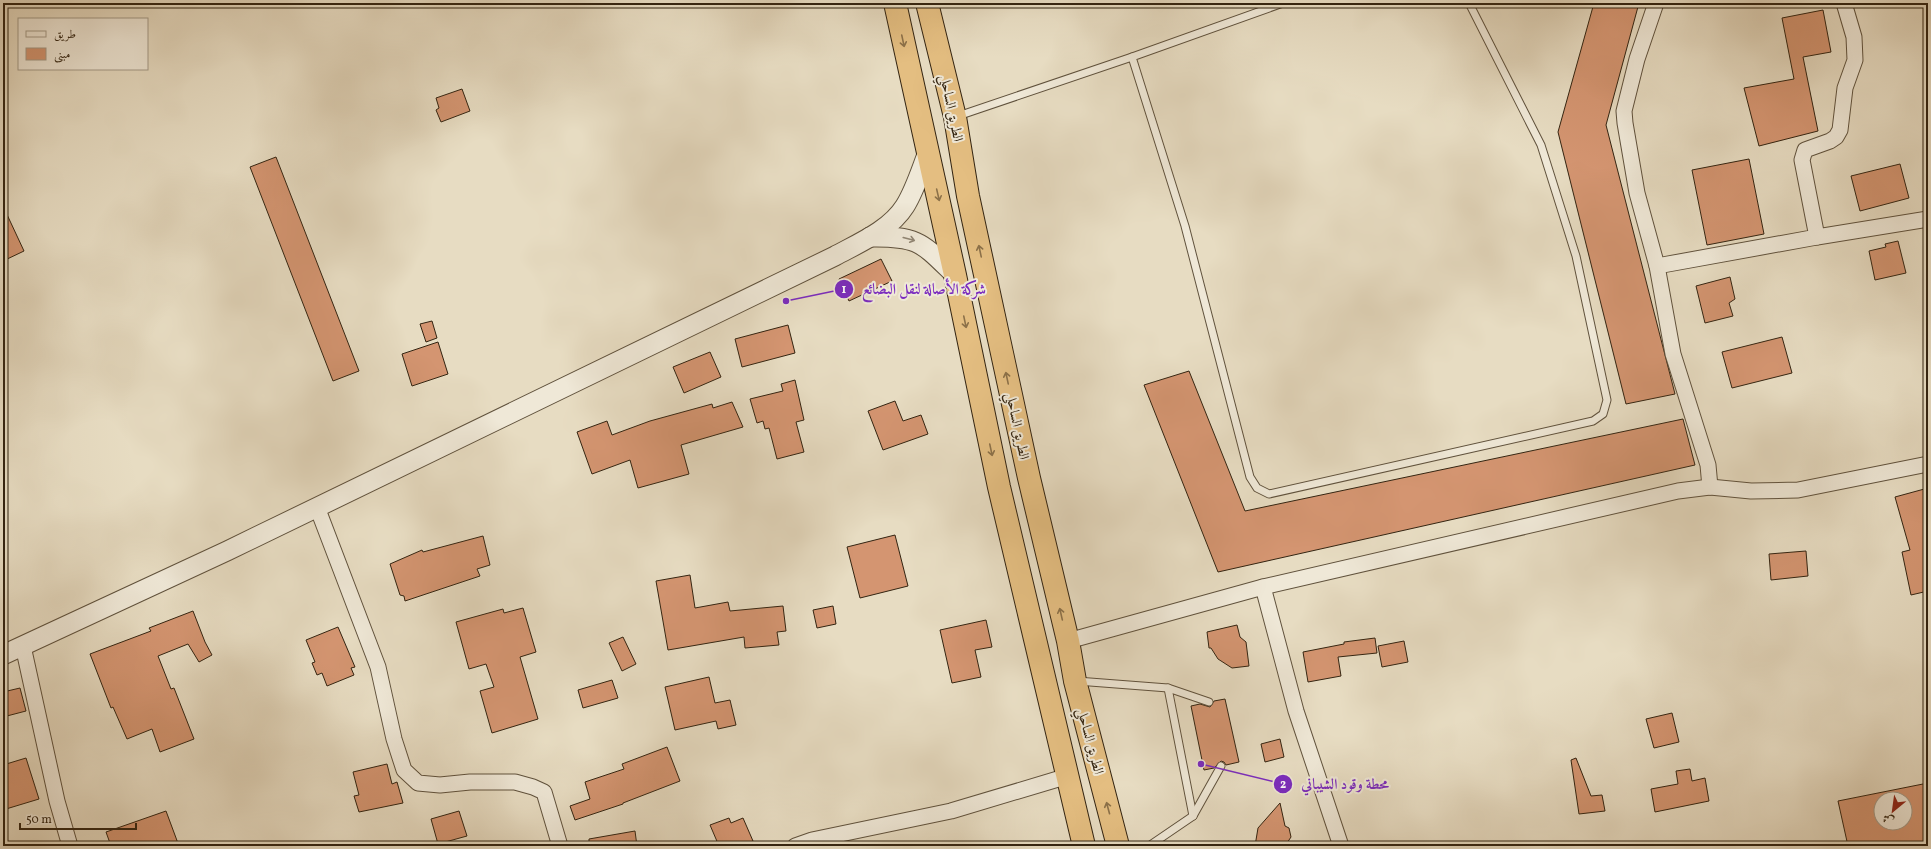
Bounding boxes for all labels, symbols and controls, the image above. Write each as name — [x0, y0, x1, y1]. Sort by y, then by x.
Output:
legend — [18, 18, 148, 70]
text: طريق — [54, 27, 76, 43]
one-way arrow — [900, 34, 908, 47]
text: مبنى — [54, 47, 70, 63]
street label: الطريق الساحلي — [932, 73, 967, 144]
one-way arrow — [934, 188, 942, 201]
one-way arrow — [902, 236, 915, 244]
one-way arrow — [975, 245, 983, 258]
callout: شركة الأصالة لنقل البضائع — [834, 276, 994, 303]
text: شركة الأصالة لنقل البضائع — [862, 278, 986, 303]
text: 1 — [842, 282, 847, 298]
one-way arrow — [962, 315, 970, 328]
one-way arrow — [1003, 372, 1011, 385]
street label: الطريق الساحلي — [998, 391, 1033, 462]
one-way arrow — [988, 443, 996, 456]
one-way arrow — [1057, 608, 1065, 621]
street label: الطريق الساحلي — [1070, 706, 1108, 777]
callout: محطة وقود الشيباني — [1273, 770, 1396, 797]
text: محطة وقود الشيباني — [1300, 775, 1390, 796]
text: 2 — [1280, 777, 1286, 793]
north arrow — [1873, 791, 1913, 831]
one-way arrow — [1104, 802, 1111, 815]
scale bar — [20, 805, 136, 831]
text: ش — [1880, 809, 1897, 828]
text: 50 m — [26, 812, 52, 828]

